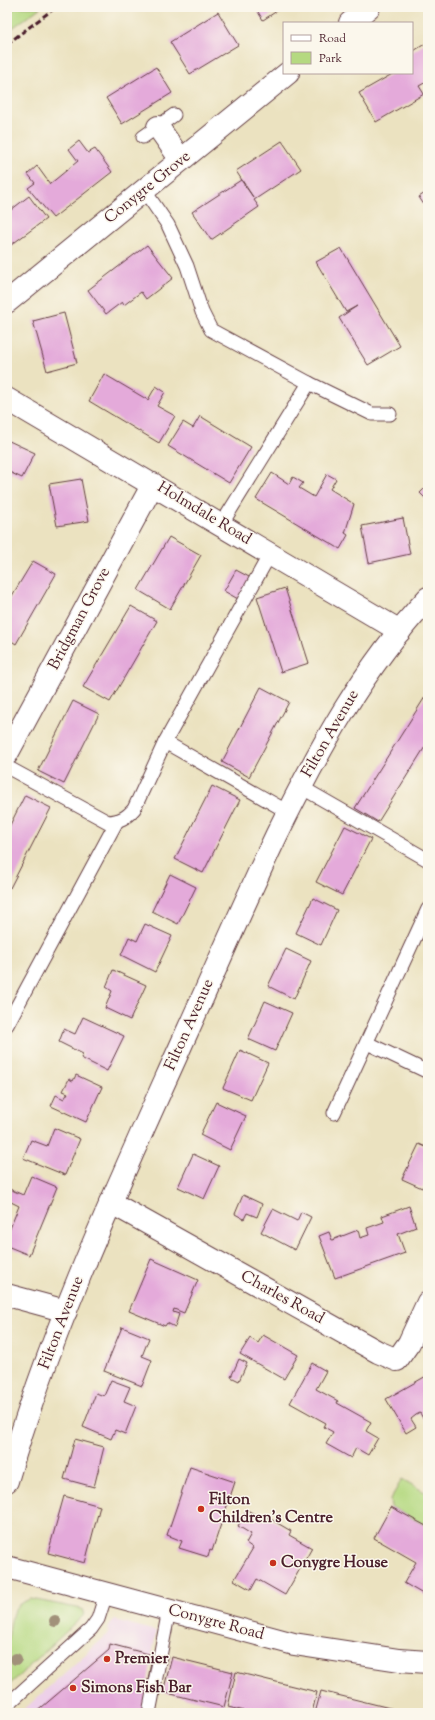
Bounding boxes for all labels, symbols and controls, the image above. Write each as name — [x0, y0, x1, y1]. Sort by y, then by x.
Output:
legend — [283, 22, 413, 74]
text: Road — [319, 30, 346, 48]
text: Park — [319, 50, 342, 68]
street label: Conygre Grove — [100, 146, 196, 230]
street label: Holmdale Road — [152, 477, 256, 551]
street label: Bridgman Grove — [43, 564, 117, 674]
street label: Filton Avenue — [297, 686, 365, 782]
street label: Filton Avenue — [160, 976, 220, 1074]
street label: Charles Road — [236, 1265, 328, 1331]
street label: Filton Avenue — [34, 1273, 90, 1373]
place label: Filton Children's Centre — [209, 1489, 334, 1530]
marker: Filton Children's Centre — [196, 1504, 206, 1514]
place label: Conygre House — [281, 1552, 388, 1575]
marker: Conygre House — [268, 1558, 278, 1568]
street label: Conygre Road — [165, 1599, 267, 1647]
place label: Premier — [115, 1648, 169, 1671]
marker: Premier — [102, 1654, 112, 1664]
place label: Simons Fish Bar — [81, 1677, 193, 1700]
marker: Simons Fish Bar — [68, 1683, 78, 1693]

